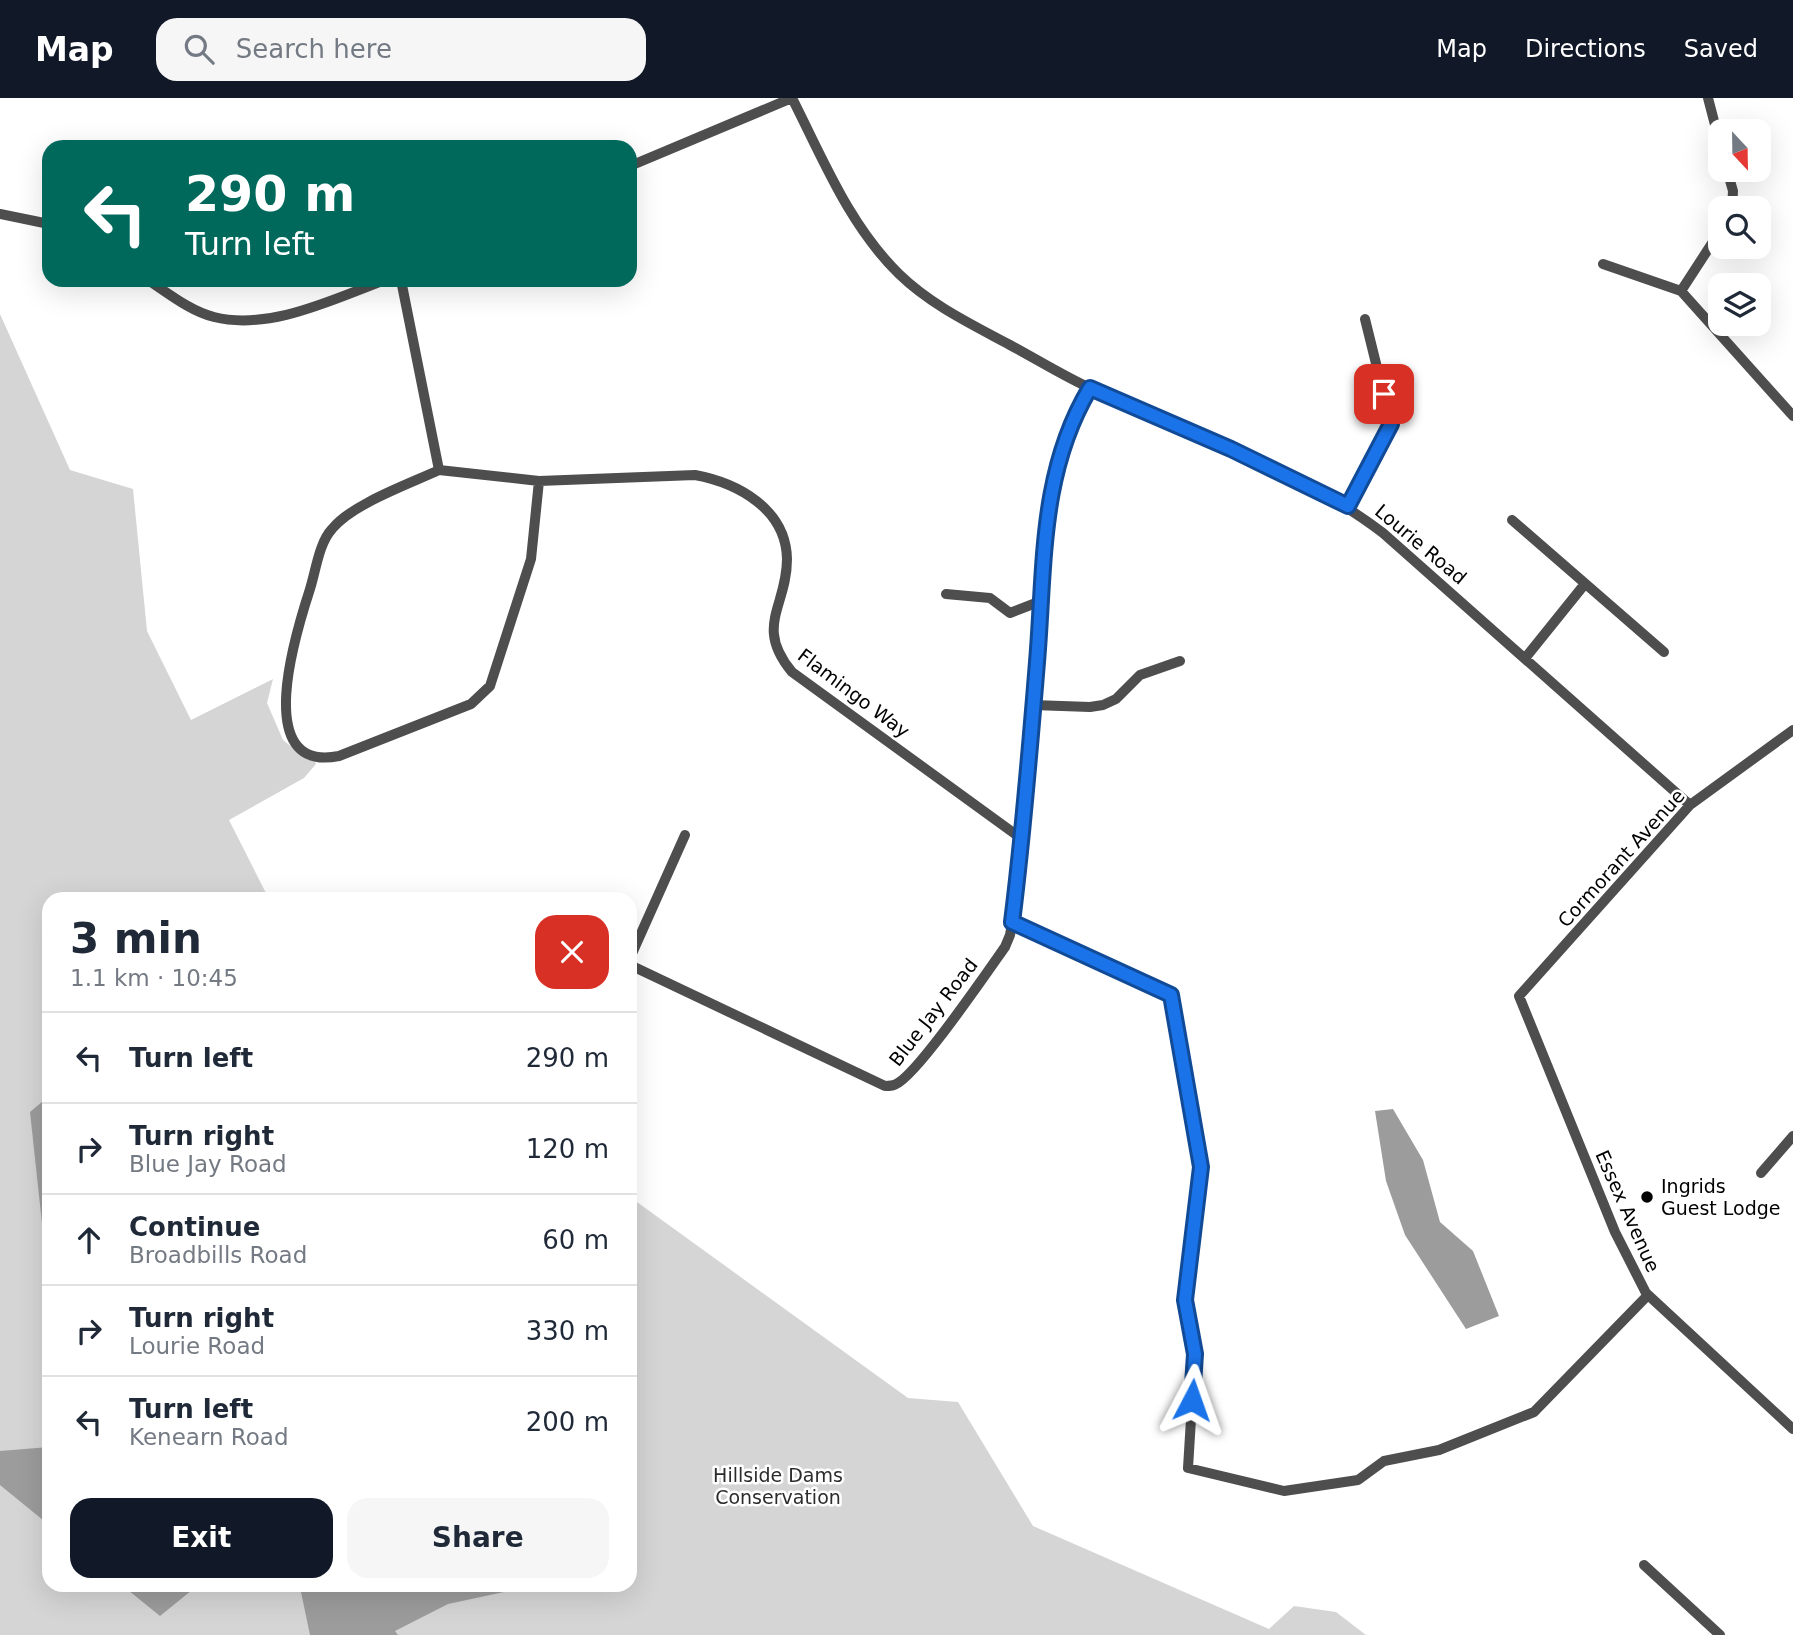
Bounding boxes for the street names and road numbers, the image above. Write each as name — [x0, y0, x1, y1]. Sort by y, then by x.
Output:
street label: Lourie Road — [1371, 499, 1471, 589]
street label: Flamingo Way — [794, 644, 914, 742]
street label: Cormorant Avenue — [1553, 784, 1689, 932]
street label: Blue Jay Road — [884, 954, 982, 1070]
street label: Essex Avenue — [1591, 1147, 1665, 1275]

